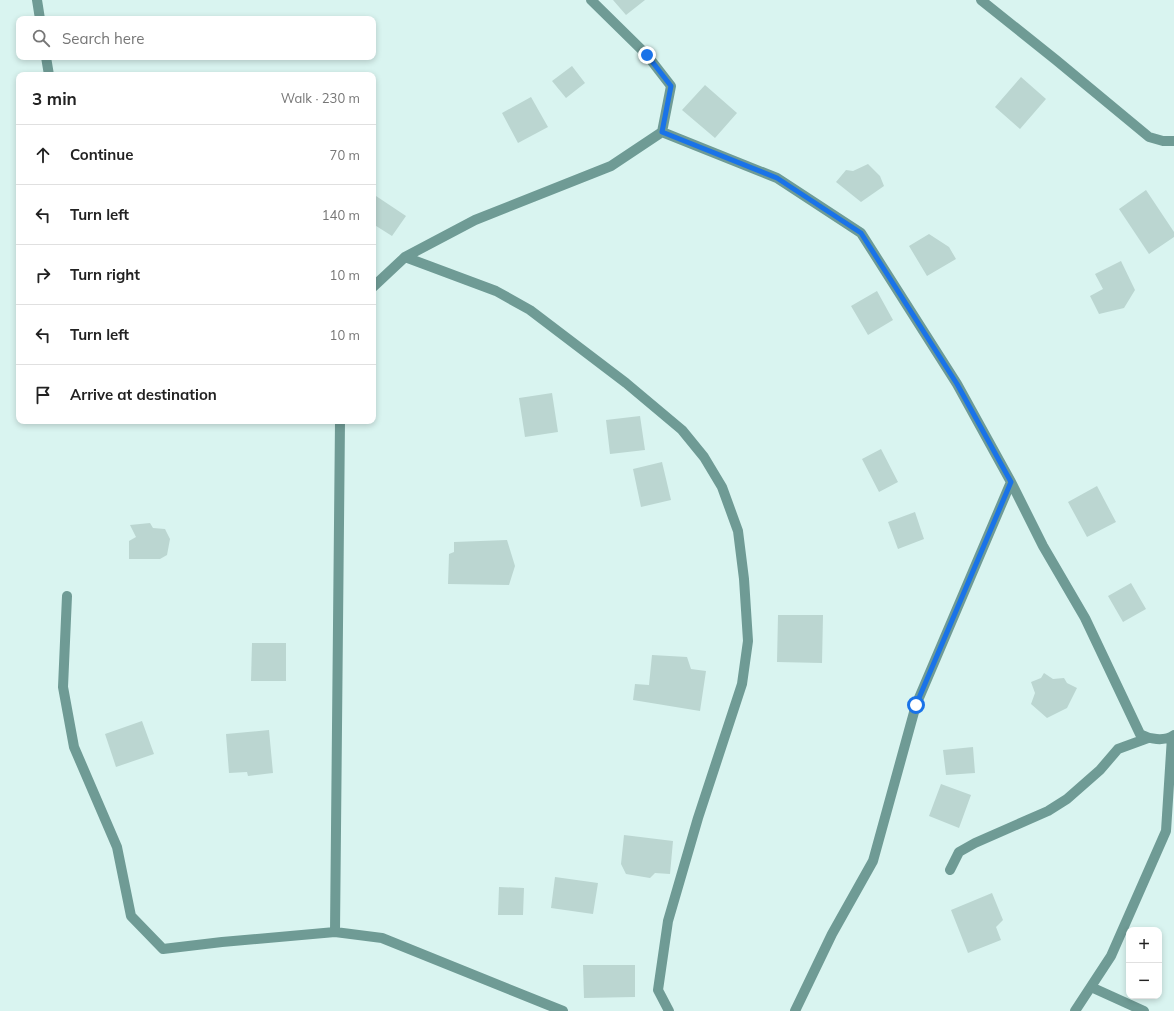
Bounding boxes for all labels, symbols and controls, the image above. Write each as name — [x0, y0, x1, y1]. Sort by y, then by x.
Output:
search box — [16, 16, 376, 60]
icon: search — [30, 27, 52, 49]
text: Search here — [62, 29, 144, 48]
route end — [638, 46, 656, 64]
text: 3 min — [32, 88, 77, 109]
text: Walk · 230 m — [281, 90, 360, 106]
icon: ahead — [32, 144, 54, 166]
text: Continue — [70, 145, 133, 164]
text: 70 m — [330, 147, 360, 163]
icon: left — [32, 204, 54, 226]
text: Turn left — [70, 205, 129, 224]
text: 140 m — [322, 207, 360, 223]
icon: right — [32, 264, 54, 286]
text: Turn right — [70, 265, 140, 284]
text: 10 m — [330, 267, 360, 283]
icon: left — [32, 324, 54, 346]
text: Turn left — [70, 325, 129, 344]
text: 10 m — [330, 327, 360, 343]
icon: arrive — [32, 384, 54, 406]
text: Arrive at destination — [70, 385, 217, 404]
route start — [907, 696, 925, 714]
map controls — [1126, 927, 1162, 999]
button: + — [1126, 927, 1162, 963]
button: − — [1126, 963, 1162, 999]

